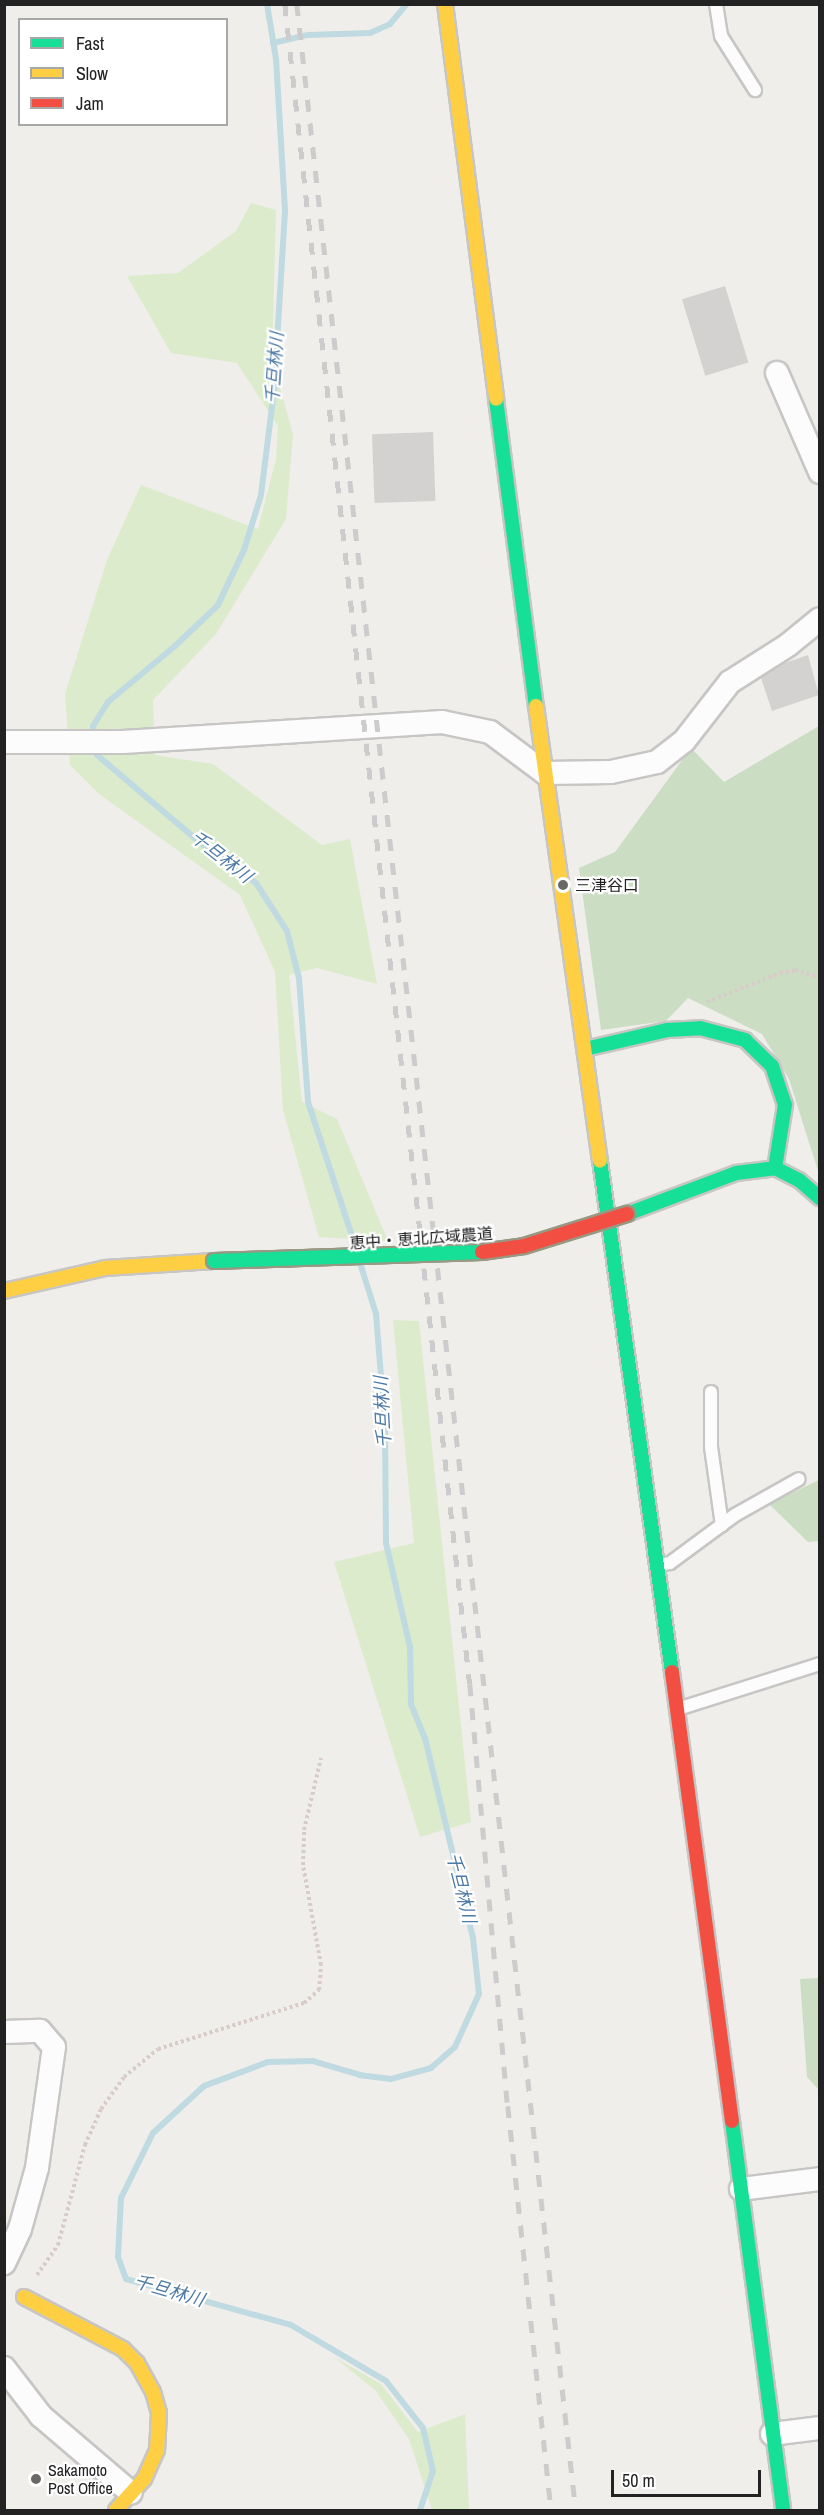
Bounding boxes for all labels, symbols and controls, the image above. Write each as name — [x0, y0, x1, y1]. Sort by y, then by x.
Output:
legend — [18, 18, 228, 126]
text: Fast — [76, 31, 104, 56]
text: Slow — [76, 61, 108, 86]
text: Jam — [76, 91, 104, 116]
water label: 千旦林川 — [262, 331, 288, 405]
water label: 千旦林川 — [186, 826, 256, 888]
place label: 三津谷口 — [575, 875, 639, 895]
marker: 三津谷口 — [556, 878, 570, 892]
street label: 恵中・恵北広域農道 — [349, 1223, 493, 1253]
water label: 千旦林川 — [370, 1375, 396, 1449]
water label: 千旦林川 — [442, 1850, 480, 1926]
water label: 千旦林川 — [131, 2271, 207, 2311]
scale bar — [614, 2458, 764, 2496]
place label: Sakamoto Post Office — [48, 2460, 113, 2498]
text: 50 m — [622, 2468, 655, 2493]
marker: Sakamoto Post Office — [29, 2472, 43, 2486]

